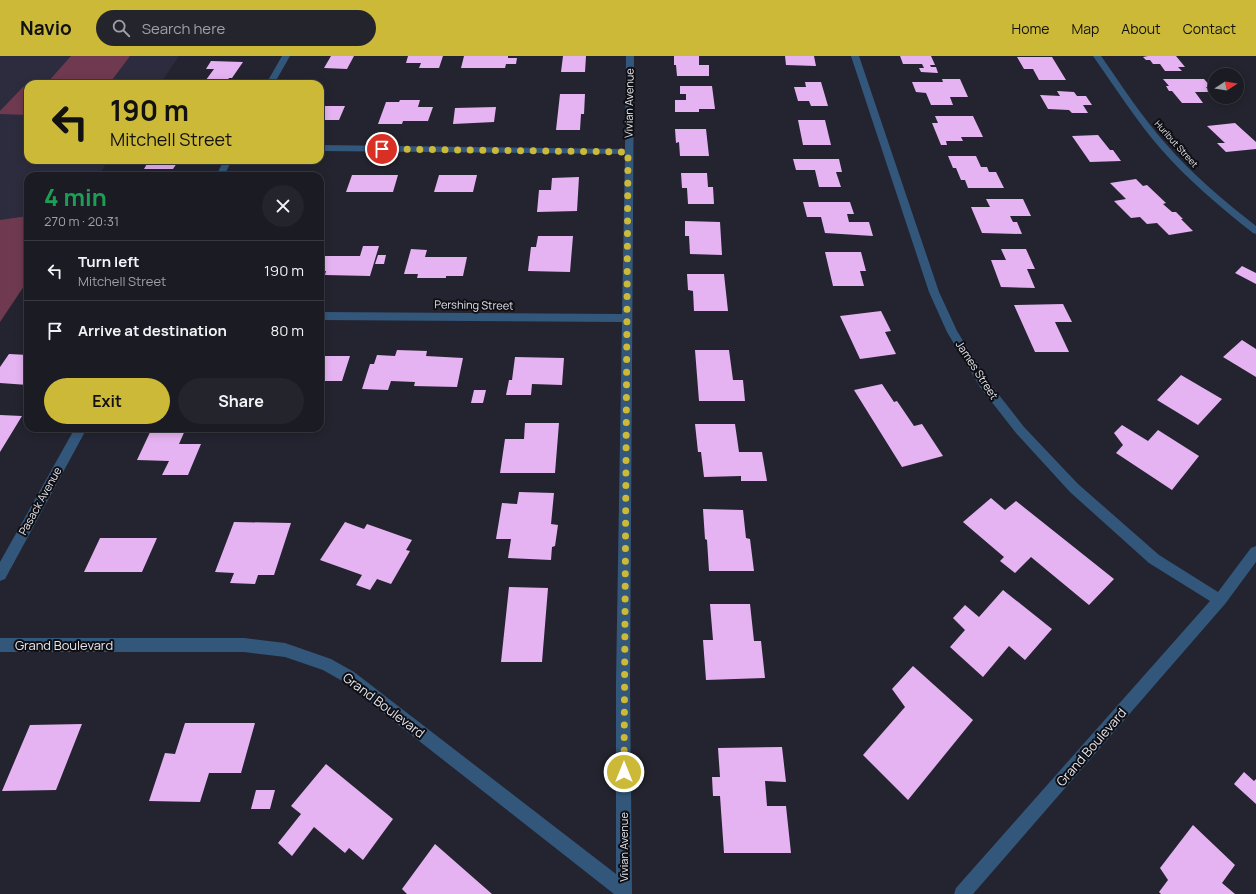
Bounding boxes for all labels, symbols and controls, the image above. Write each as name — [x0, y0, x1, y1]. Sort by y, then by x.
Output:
search box — [96, 10, 376, 46]
text: Navio — [20, 15, 72, 41]
icon: search — [110, 17, 132, 39]
text: Search here — [142, 18, 225, 39]
text: Home — [1012, 19, 1049, 38]
text: Map — [1071, 19, 1099, 38]
text: About — [1121, 19, 1161, 38]
text: Contact — [1183, 19, 1236, 38]
street label: Vivian Avenue — [620, 67, 637, 138]
north arrow — [1208, 68, 1244, 104]
map controls — [1208, 68, 1244, 104]
text: 190 m — [110, 91, 189, 129]
icon: left — [44, 96, 96, 148]
street label: Hurlbut Street — [1152, 117, 1201, 170]
text: Mitchell Street — [110, 127, 232, 151]
pin — [365, 132, 399, 166]
icon: arrive — [371, 138, 393, 160]
text: 4 min — [44, 180, 107, 213]
button: close — [262, 185, 304, 227]
text: 270 m · 20:31 — [44, 212, 119, 230]
text: Turn left — [78, 251, 140, 272]
icon: left — [44, 260, 66, 282]
text: 190 m — [264, 260, 304, 281]
text: Mitchell Street — [78, 272, 166, 290]
street label: Pershing Street — [434, 296, 514, 313]
icon: arrive — [44, 320, 66, 342]
text: Arrive at destination — [78, 320, 227, 341]
text: 80 m — [270, 320, 304, 341]
street label: James Street — [953, 337, 1002, 402]
button: Exit — [44, 378, 170, 424]
button: Share — [178, 378, 304, 424]
street label: Pasack Avenue — [15, 463, 65, 538]
street label: Grand Boulevard — [15, 636, 113, 654]
street label: Grand Boulevard — [339, 668, 429, 742]
street label: Grand Boulevard — [1052, 704, 1130, 790]
position arrow — [603, 751, 645, 793]
street label: Vivian Avenue — [616, 812, 631, 882]

